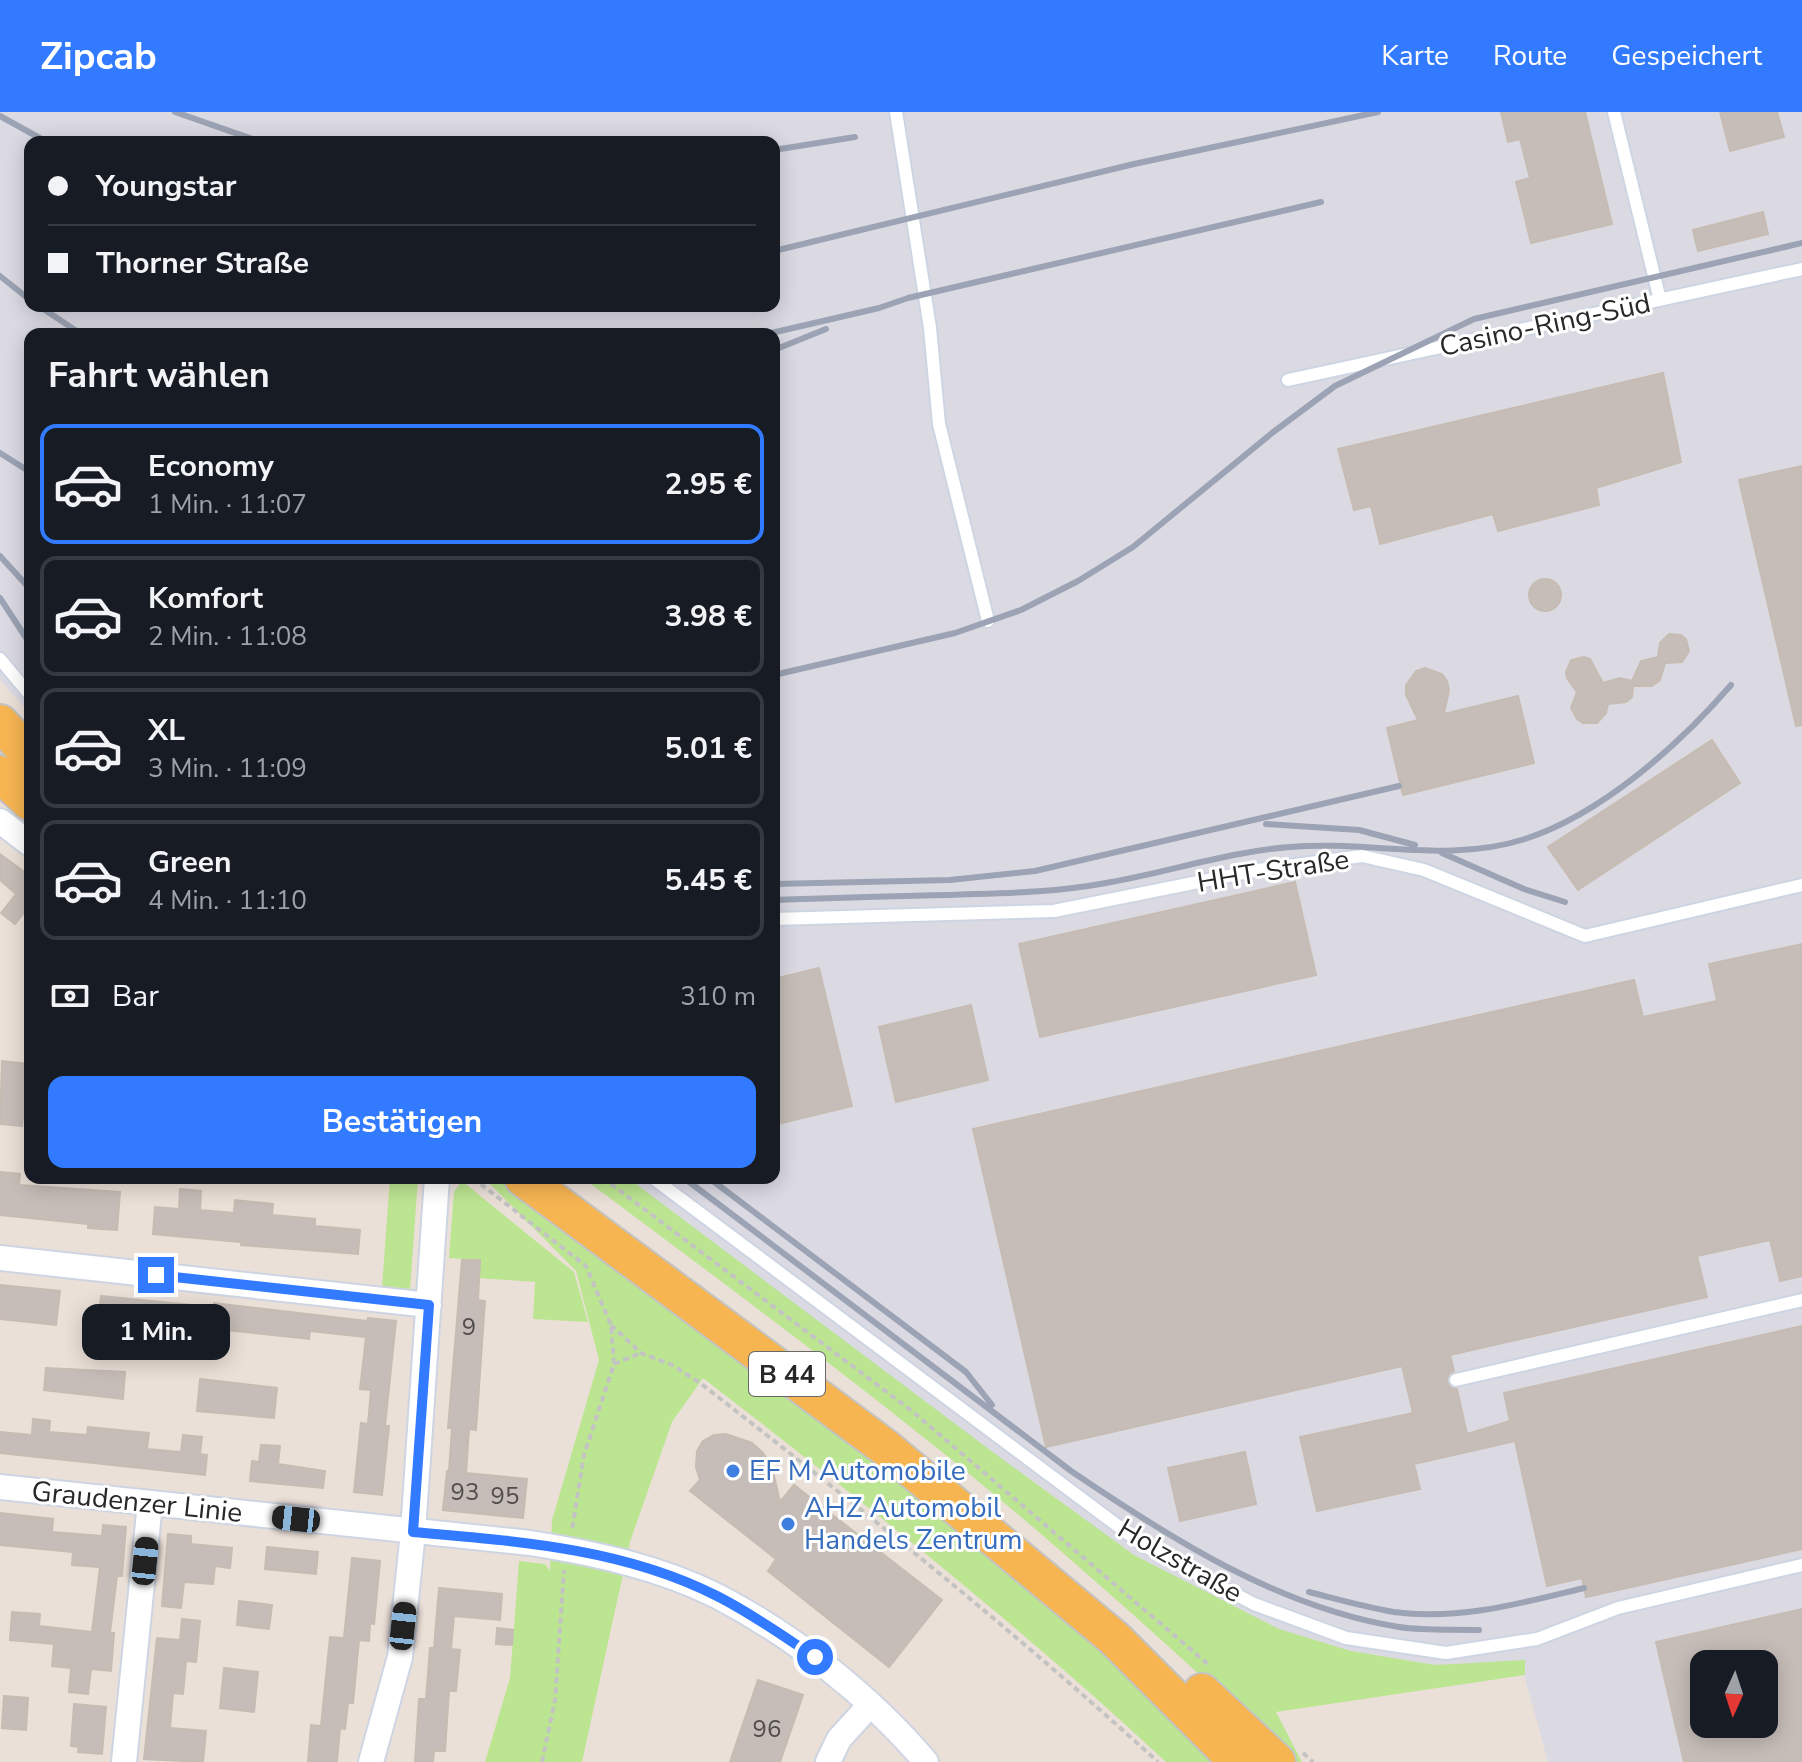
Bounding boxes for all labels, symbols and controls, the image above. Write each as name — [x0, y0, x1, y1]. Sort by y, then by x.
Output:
text: Zipcab — [40, 31, 157, 82]
text: Karte — [1381, 37, 1449, 75]
text: Route — [1493, 37, 1567, 75]
text: Gespeichert — [1611, 37, 1762, 75]
text: Youngstar — [96, 166, 237, 207]
text: Thorner Straße — [96, 243, 309, 284]
street label: Casino-Ring-Süd — [1436, 284, 1654, 366]
text: Fahrt wählen — [48, 351, 270, 400]
text: Economy — [148, 446, 274, 487]
icon: car — [52, 448, 124, 520]
text: 2.95 € — [664, 464, 752, 505]
text: 1 Min. · 11:07 — [148, 487, 307, 522]
text: Komfort — [148, 578, 263, 619]
icon: car — [52, 580, 124, 652]
text: 3.98 € — [664, 596, 752, 637]
text: 2 Min. · 11:08 — [148, 619, 307, 654]
text: XL — [148, 710, 185, 751]
icon: car — [52, 712, 124, 784]
text: 5.01 € — [664, 728, 752, 769]
text: 3 Min. · 11:09 — [148, 751, 307, 786]
street label: HHT-Straße — [1194, 840, 1352, 902]
text: Green — [148, 842, 232, 883]
icon: car — [52, 844, 124, 916]
text: 5.45 € — [664, 860, 752, 901]
text: 4 Min. · 11:10 — [148, 883, 307, 918]
icon: cash — [48, 974, 92, 1018]
text: Bar — [112, 976, 159, 1017]
text: 310 m — [680, 979, 756, 1014]
button: Bestätigen — [48, 1076, 756, 1168]
route end — [138, 1257, 174, 1293]
callout: 1 Min. — [82, 1303, 230, 1359]
house number: 9 — [462, 1311, 476, 1343]
text: 1 Min. — [119, 1314, 193, 1349]
road number: B 44 — [749, 1352, 825, 1396]
place label: EF M Automobile — [749, 1452, 966, 1490]
marker: EF M Automobile — [724, 1462, 742, 1480]
street label: Graudenzer Linie — [30, 1472, 244, 1532]
house number: 93 — [451, 1476, 479, 1508]
house number: 95 — [491, 1480, 519, 1512]
place label: AHZ Automobil Handels Zentrum — [804, 1489, 1022, 1559]
car — [271, 1505, 321, 1533]
street label: Holzstraße — [1111, 1510, 1249, 1612]
marker: AHZ Automobil Handels Zentrum — [779, 1515, 797, 1533]
car — [131, 1536, 159, 1586]
car — [389, 1601, 417, 1651]
route start — [797, 1639, 833, 1675]
north arrow — [1690, 1650, 1778, 1738]
map controls — [1690, 1650, 1778, 1738]
house number: 96 — [753, 1713, 781, 1745]

